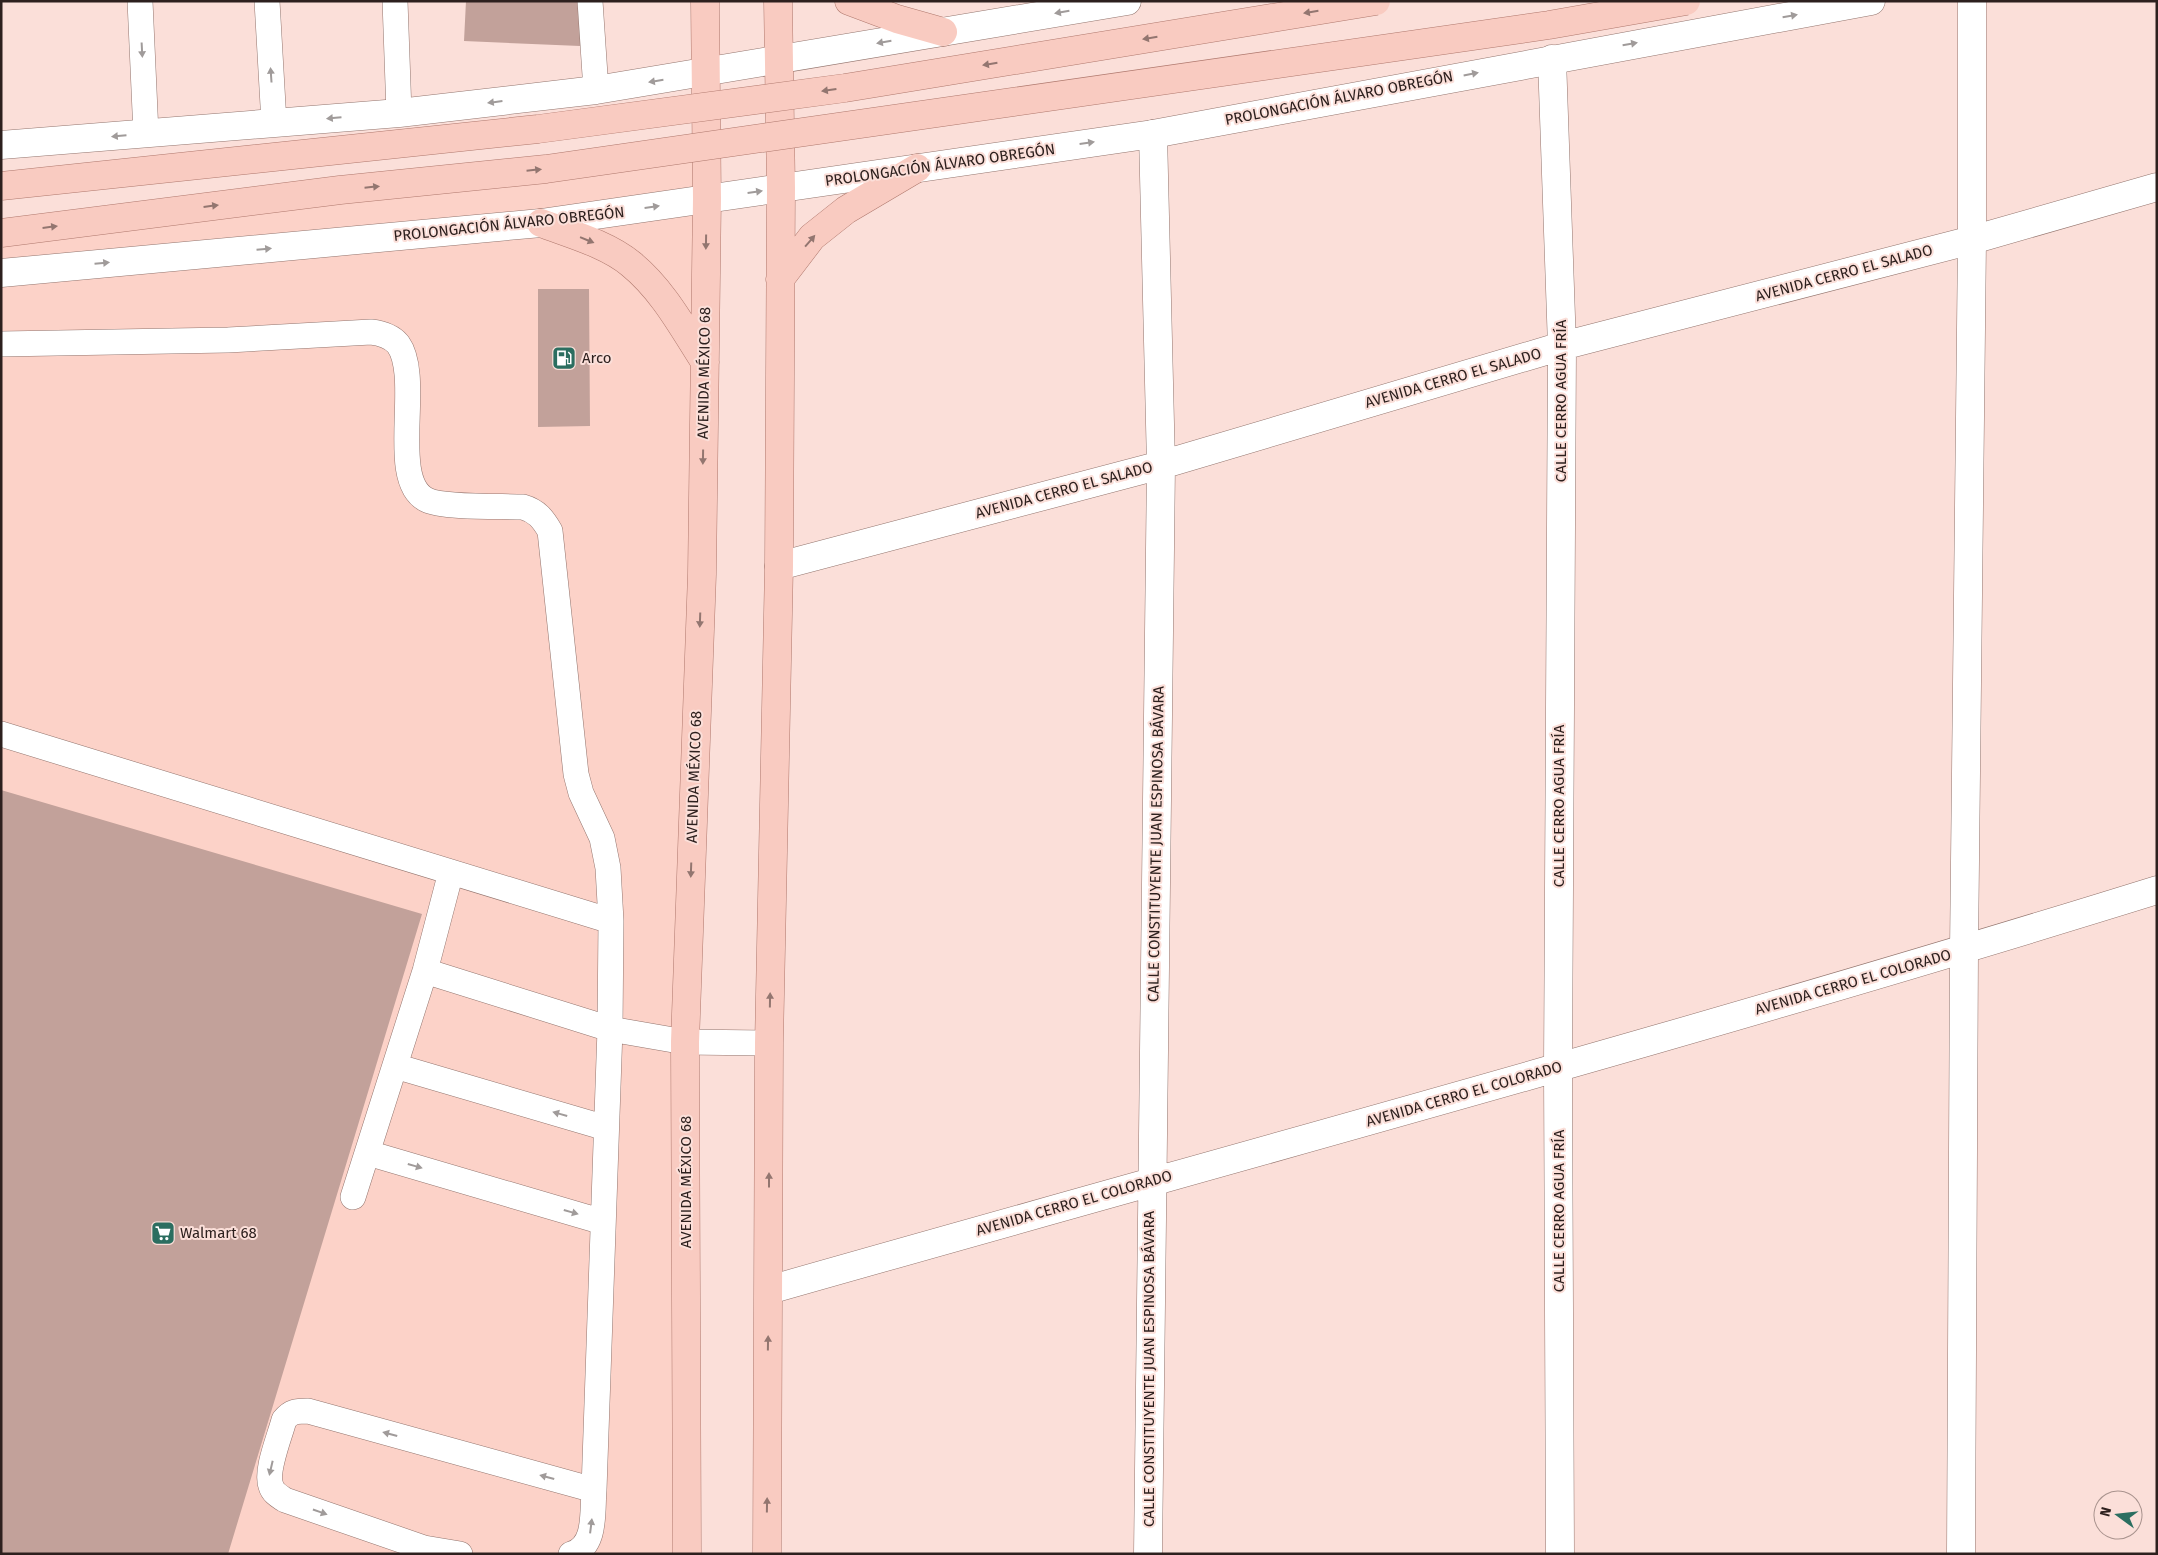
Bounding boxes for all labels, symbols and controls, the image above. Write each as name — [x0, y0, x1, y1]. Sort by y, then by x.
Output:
one-way arrow — [1302, 8, 1318, 16]
one-way arrow — [1053, 9, 1069, 17]
one-way arrow — [1783, 11, 1799, 19]
one-way arrow — [1142, 35, 1158, 43]
one-way arrow — [876, 39, 892, 47]
one-way arrow — [1623, 40, 1639, 48]
one-way arrow — [139, 42, 147, 58]
one-way arrow — [981, 61, 997, 69]
one-way arrow — [267, 66, 275, 82]
street label: PROLONGACIÓN ÁLVARO OBREGÓN — [1223, 67, 1455, 129]
one-way arrow — [1463, 69, 1479, 77]
one-way arrow — [648, 77, 664, 85]
one-way arrow — [821, 86, 837, 94]
one-way arrow — [487, 98, 503, 106]
one-way arrow — [325, 114, 341, 122]
one-way arrow — [111, 132, 127, 140]
one-way arrow — [1079, 139, 1095, 147]
street label: PROLONGACIÓN ÁLVARO OBREGÓN — [824, 140, 1056, 190]
one-way arrow — [526, 166, 542, 174]
one-way arrow — [364, 183, 380, 191]
one-way arrow — [747, 187, 763, 195]
one-way arrow — [203, 202, 219, 210]
street label: PROLONGACIÓN ÁLVARO OBREGÓN — [393, 203, 625, 245]
one-way arrow — [644, 203, 660, 211]
one-way arrow — [42, 223, 58, 231]
one-way arrow — [702, 235, 710, 251]
one-way arrow — [804, 235, 816, 247]
one-way arrow — [579, 237, 594, 244]
street label: AVENIDA CERRO EL SALADO — [1753, 241, 1935, 305]
one-way arrow — [256, 244, 272, 252]
one-way arrow — [94, 259, 110, 267]
street label: AVENIDA MÉXICO 68 — [694, 307, 714, 439]
street label: CALLE CERRO AGUA FRÍA — [1552, 319, 1570, 482]
street label: AVENIDA CERRO EL SALADO — [1363, 344, 1543, 412]
fuel station icon: Arco — [551, 345, 577, 371]
place label: Arco — [582, 349, 612, 367]
one-way arrow — [699, 450, 707, 466]
street label: AVENIDA CERRO EL SALADO — [973, 458, 1155, 522]
one-way arrow — [696, 612, 704, 628]
street label: CALLE CONSTITUYENTE JUAN ESPINOSA BÁVARA — [1144, 685, 1168, 1002]
street label: AVENIDA MÉXICO 68 — [683, 711, 705, 843]
street label: CALLE CERRO AGUA FRÍA — [1550, 724, 1568, 887]
one-way arrow — [687, 862, 695, 878]
street label: AVENIDA CERRO EL COLORADO — [1753, 945, 1953, 1019]
one-way arrow — [766, 992, 774, 1008]
street label: AVENIDA CERRO EL COLORADO — [1364, 1057, 1564, 1131]
one-way arrow — [552, 1110, 567, 1118]
street label: AVENIDA MÉXICO 68 — [677, 1116, 695, 1248]
street label: CALLE CERRO AGUA FRÍA — [1550, 1129, 1568, 1292]
one-way arrow — [407, 1163, 422, 1171]
street label: AVENIDA CERRO EL COLORADO — [974, 1166, 1174, 1240]
one-way arrow — [765, 1172, 773, 1188]
one-way arrow — [563, 1209, 578, 1217]
street label: CALLE CONSTITUYENTE JUAN ESPINOSA BÁVARA — [1140, 1211, 1158, 1527]
supermarket icon: Walmart 68 — [150, 1220, 176, 1246]
place label: Walmart 68 — [180, 1224, 257, 1242]
one-way arrow — [765, 1334, 773, 1350]
one-way arrow — [383, 1430, 398, 1438]
one-way arrow — [267, 1461, 275, 1476]
one-way arrow — [539, 1473, 554, 1481]
north arrow — [2093, 1490, 2143, 1540]
one-way arrow — [763, 1497, 771, 1513]
text: N — [2097, 1505, 2115, 1518]
one-way arrow — [313, 1508, 328, 1516]
one-way arrow — [587, 1518, 595, 1534]

